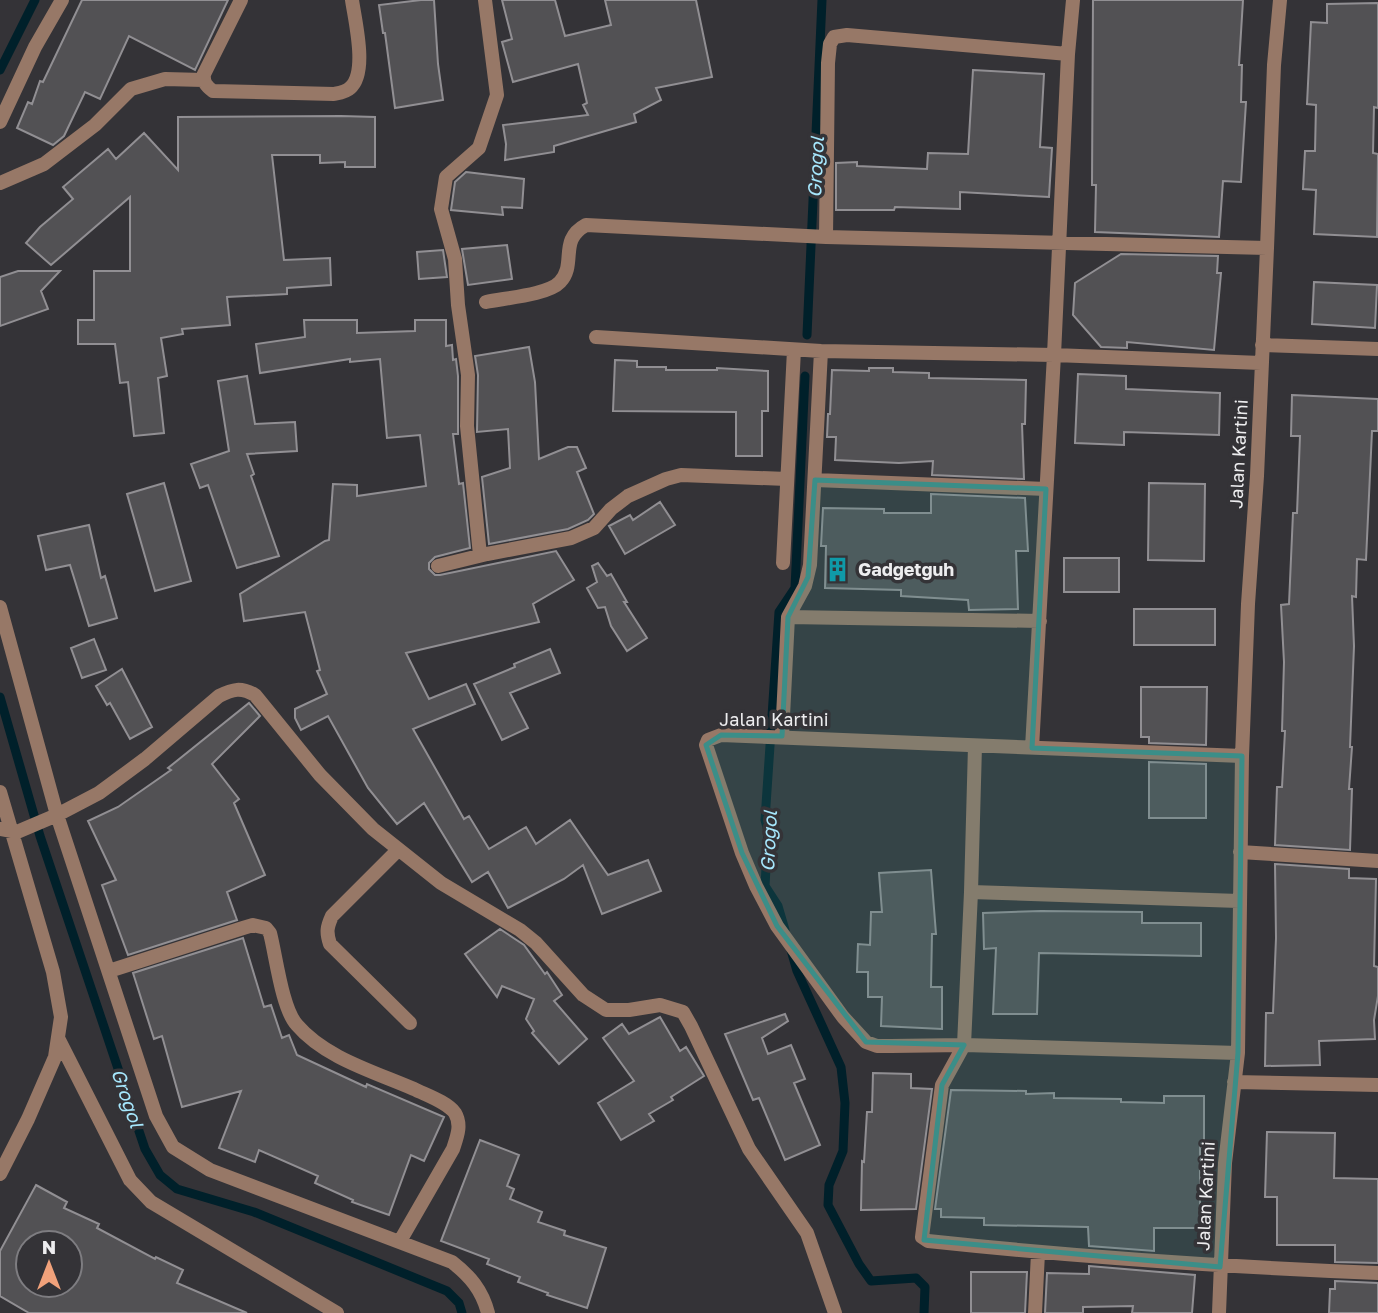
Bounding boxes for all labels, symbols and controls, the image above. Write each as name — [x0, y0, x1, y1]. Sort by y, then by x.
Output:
water label: Grogol — [802, 135, 828, 198]
street label: Jalan Kartini — [1224, 399, 1252, 509]
building icon: Gadgetguh — [824, 555, 852, 583]
place label: Gadgetguh — [858, 558, 954, 580]
street label: Jalan Kartini — [719, 708, 829, 730]
water label: Grogol — [755, 809, 781, 872]
water label: Grogol — [107, 1065, 149, 1132]
street label: Jalan Kartini — [1191, 1141, 1219, 1251]
north arrow — [14, 1229, 84, 1299]
text: N — [42, 1235, 56, 1258]

